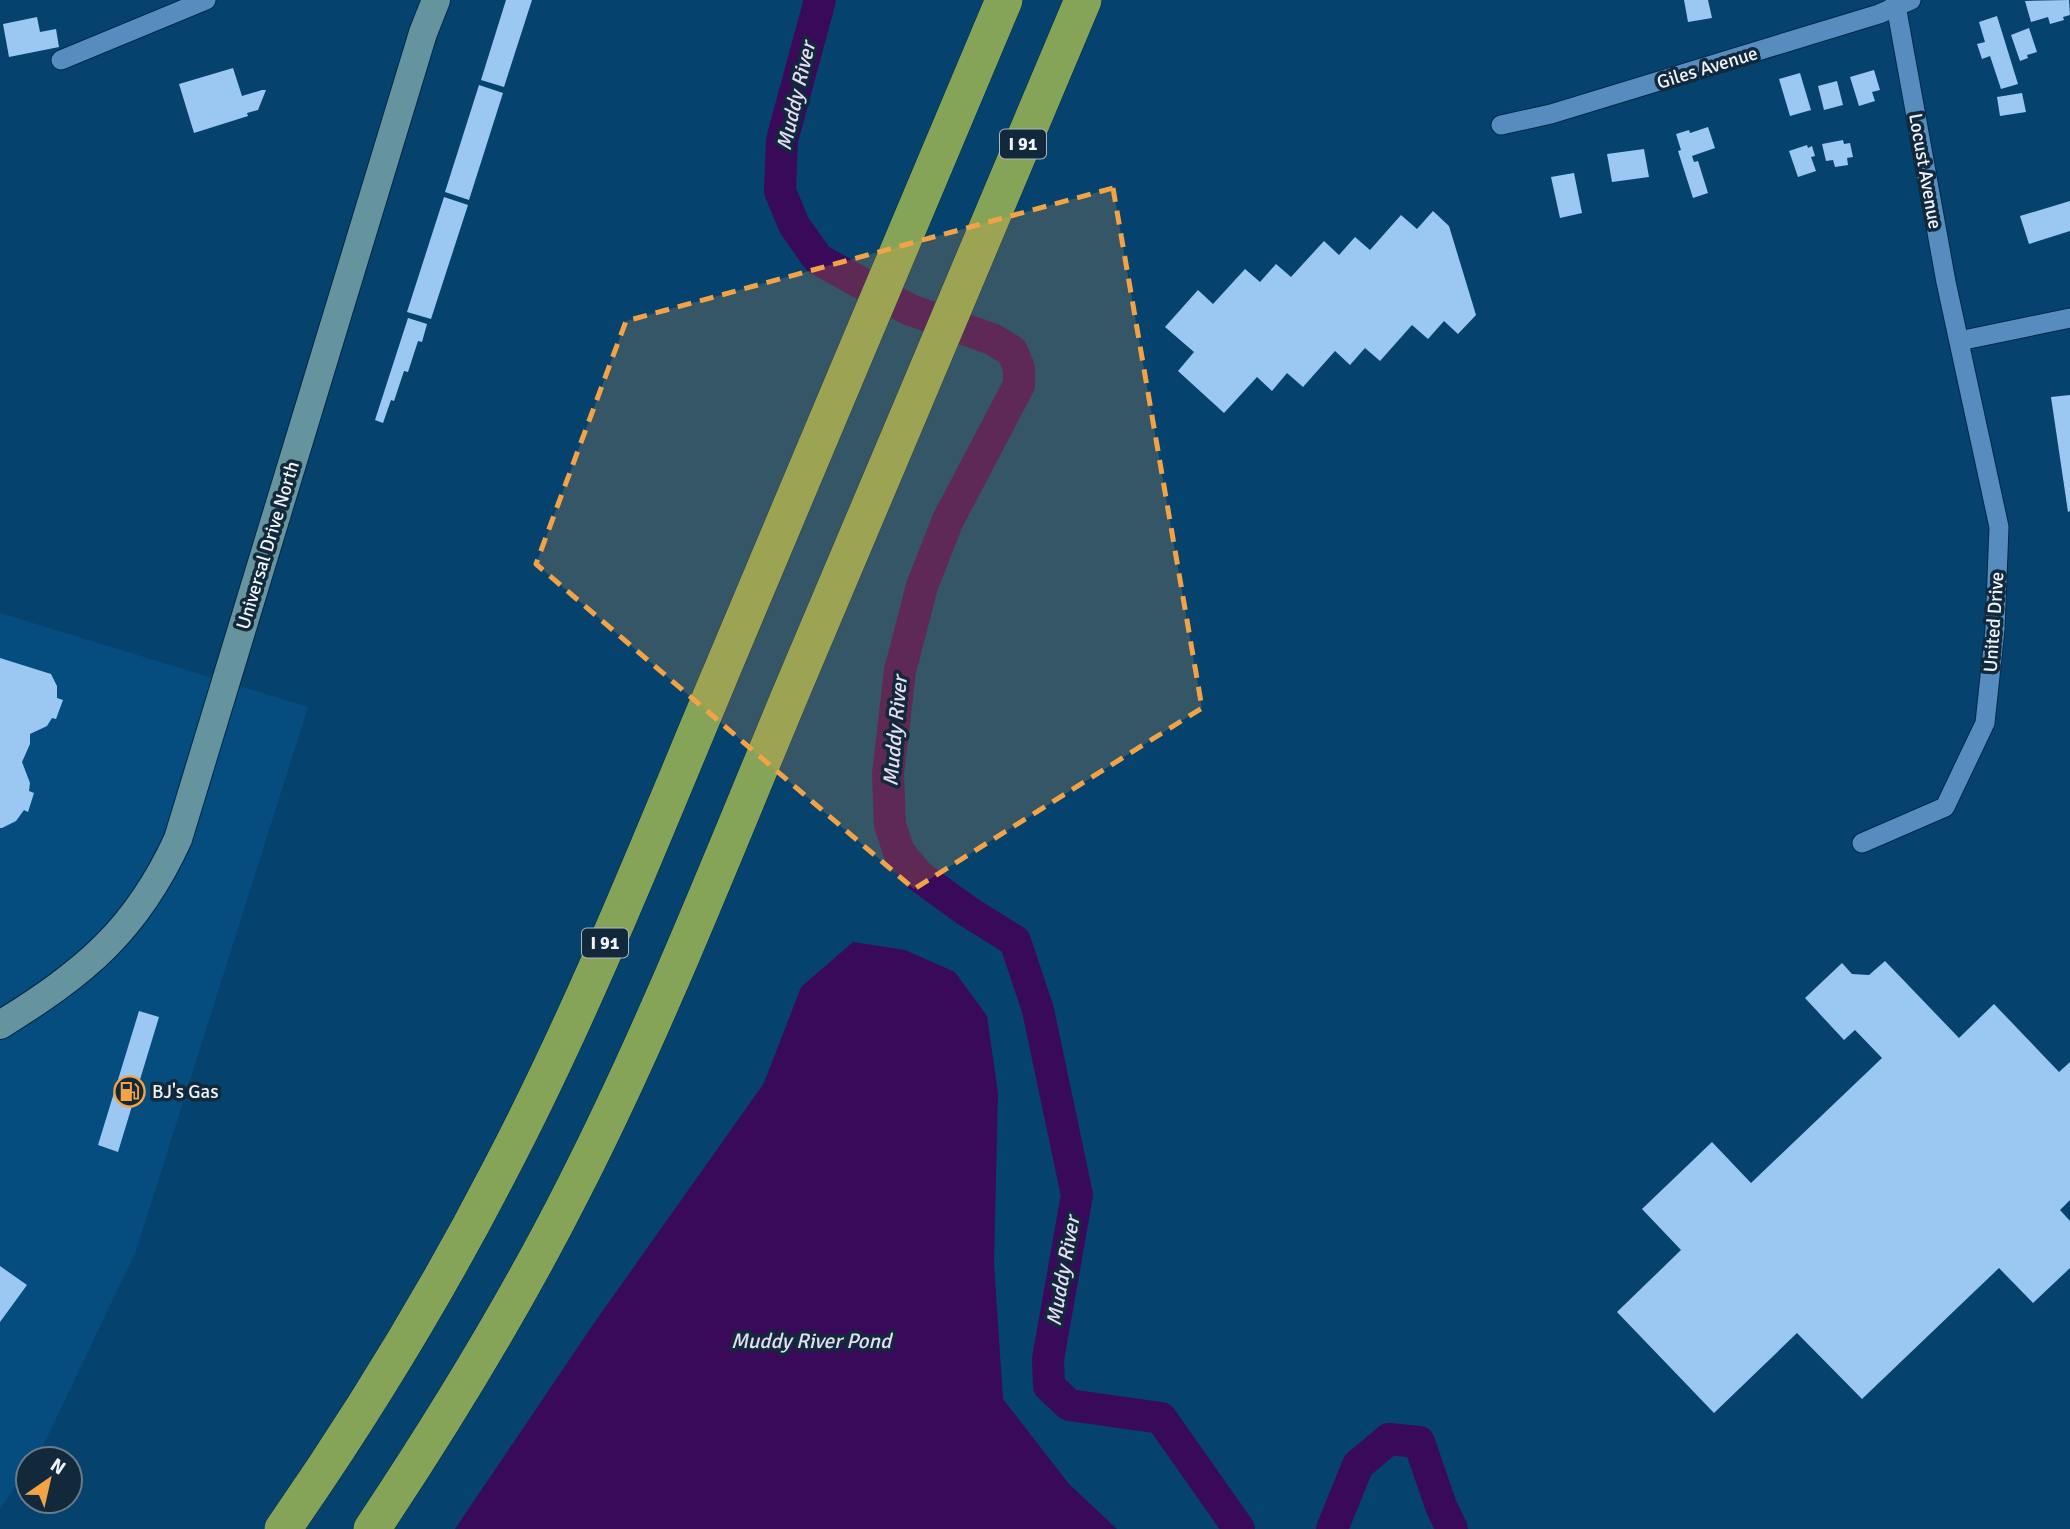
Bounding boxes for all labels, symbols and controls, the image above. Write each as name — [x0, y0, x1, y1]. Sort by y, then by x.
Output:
water label: Muddy River — [771, 36, 822, 153]
street label: Giles Avenue — [1654, 41, 1761, 95]
street label: Locust Avenue — [1903, 111, 1947, 231]
road number: I 91 — [1000, 130, 1046, 159]
street label: Universal Drive North — [231, 458, 305, 632]
street label: United Drive — [1979, 571, 2009, 673]
water label: Muddy River — [877, 671, 913, 787]
road number: I 91 — [582, 928, 628, 958]
fuel station icon: BJ's Gas — [112, 1074, 146, 1108]
place label: BJ's Gas — [152, 1080, 219, 1104]
water label: Muddy River — [1041, 1211, 1086, 1328]
water label: Muddy River Pond — [731, 1328, 894, 1354]
north arrow — [14, 1445, 84, 1515]
text: N — [46, 1453, 70, 1480]

